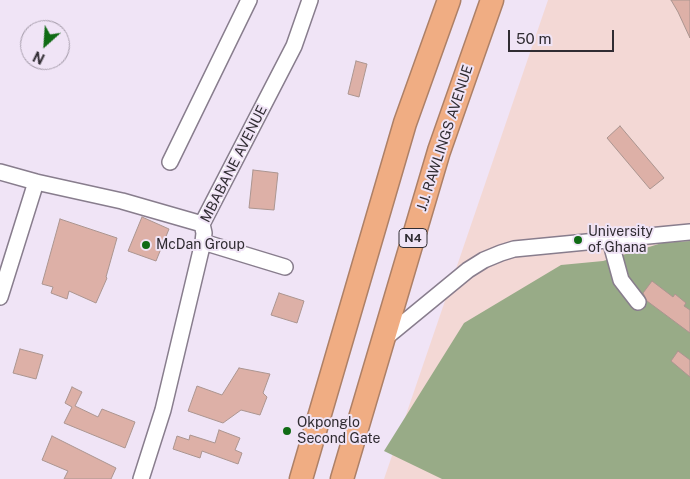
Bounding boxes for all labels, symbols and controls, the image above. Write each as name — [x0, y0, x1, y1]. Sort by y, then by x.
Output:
north arrow — [20, 20, 70, 70]
scale bar — [510, 20, 616, 52]
text: 50 m — [516, 30, 551, 47]
text: N — [30, 48, 47, 67]
street label: J.J. RAWLINGS AVENUE — [413, 63, 477, 213]
street label: MBABANE AVENUE — [197, 103, 271, 225]
place label: University of Ghana — [588, 224, 653, 256]
road number: N4 — [399, 228, 427, 248]
marker: University of Ghana — [572, 234, 584, 246]
place label: McDan Group — [156, 237, 245, 253]
marker: McDan Group — [140, 239, 152, 251]
place label: Okponglo Second Gate — [297, 415, 381, 448]
marker: Okponglo Second Gate — [281, 425, 293, 437]

